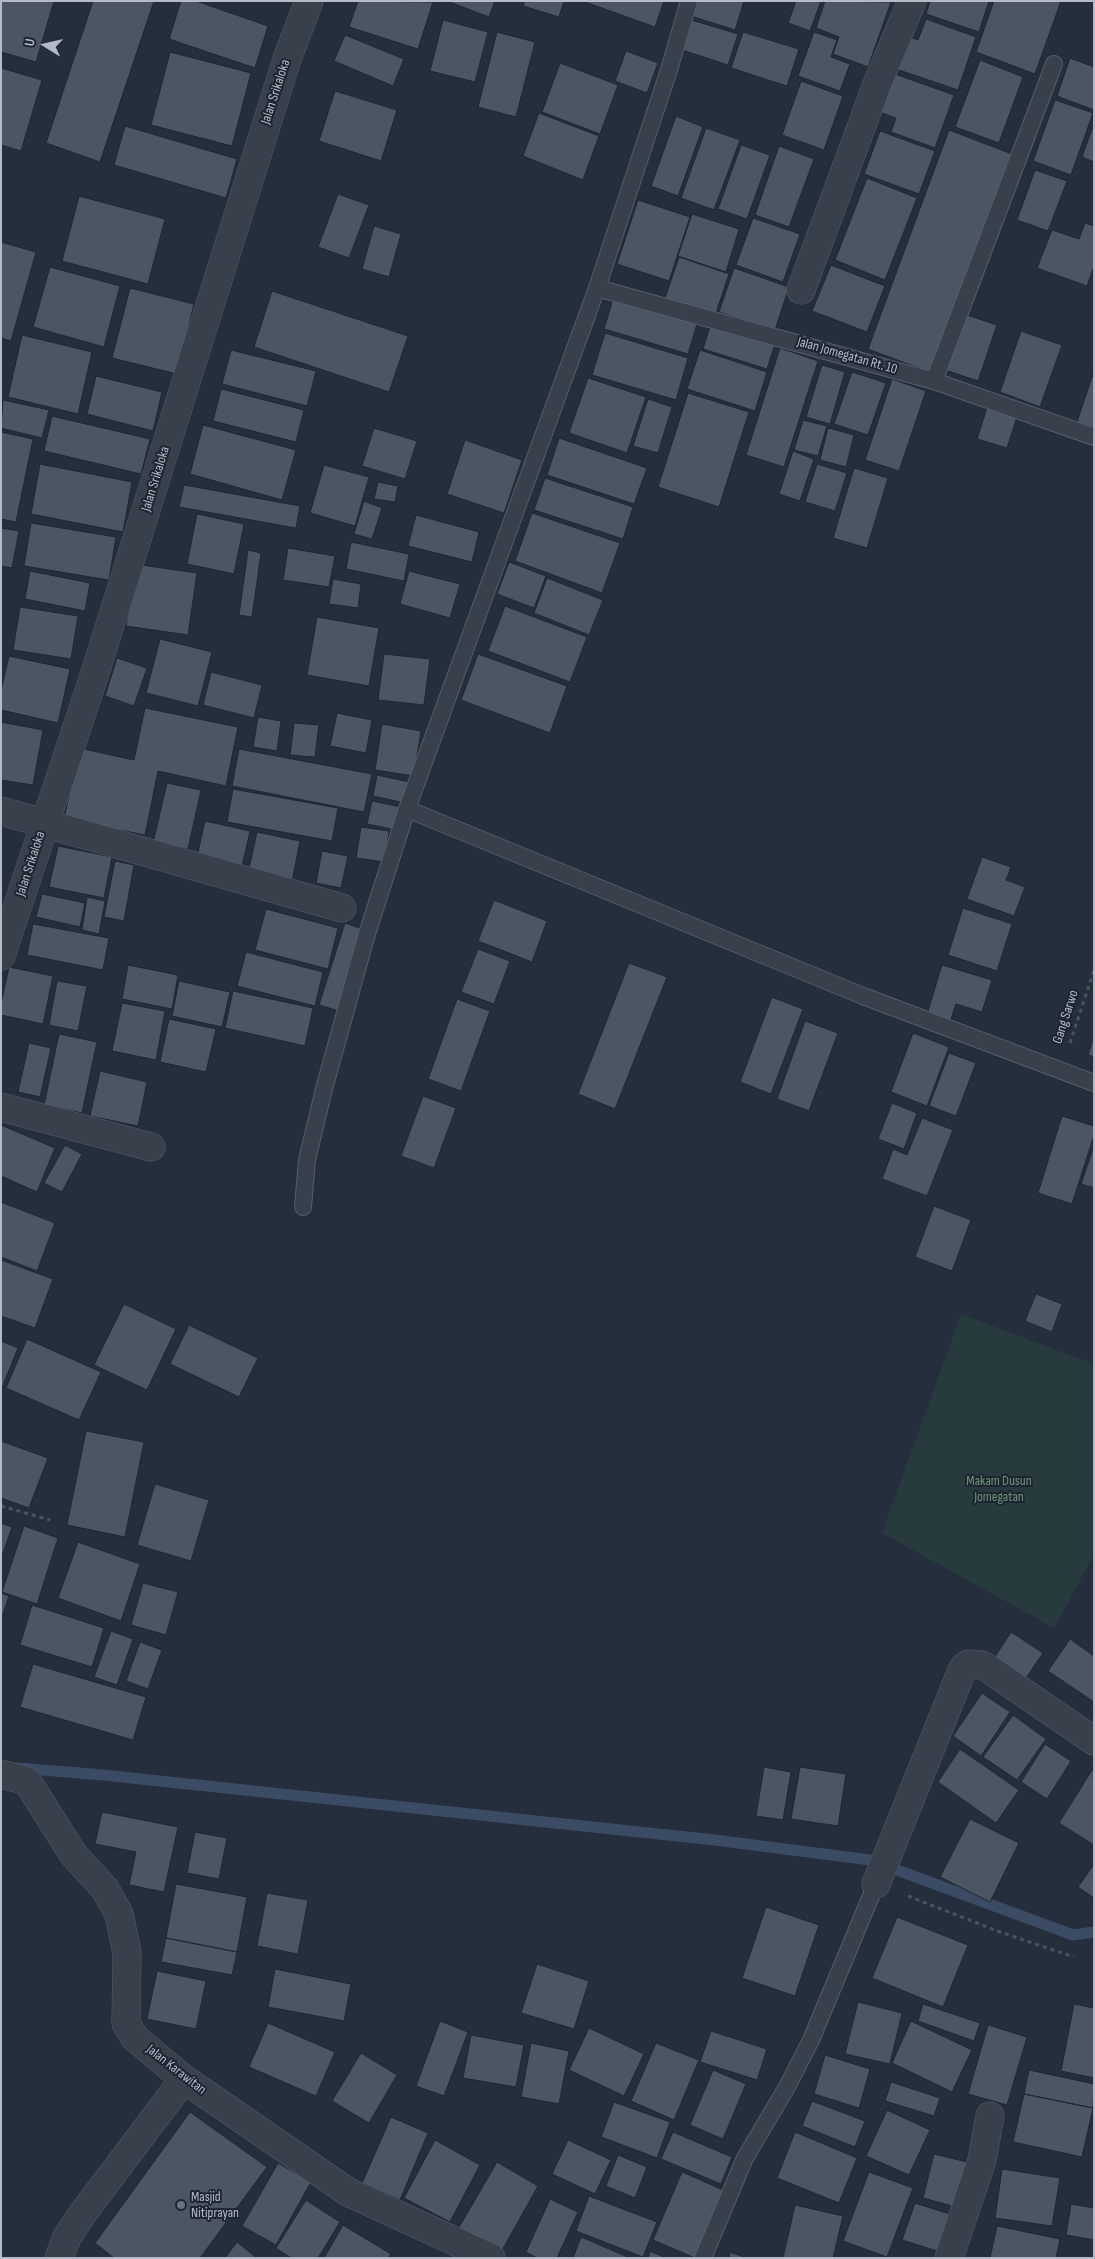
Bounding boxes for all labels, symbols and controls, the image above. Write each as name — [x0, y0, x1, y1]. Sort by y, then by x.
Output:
north arrow — [20, 20, 70, 70]
text: U — [21, 37, 39, 47]
street label: Jalan Srikaloka — [258, 58, 294, 126]
street label: Jalan Jomegatan Rt. 10 — [795, 334, 899, 378]
street label: Jalan Srikaloka — [138, 445, 174, 513]
street label: Jalan Srikaloka — [13, 830, 49, 898]
street label: Gang Sarwo — [1049, 988, 1083, 1046]
park label: Makam Dusun Jomegatan — [966, 1473, 1032, 1505]
street label: Jalan Karawitan — [143, 2041, 209, 2099]
place label: Masjid Nitiprayan — [191, 2189, 239, 2222]
marker: Masjid Nitiprayan — [175, 2199, 187, 2211]

